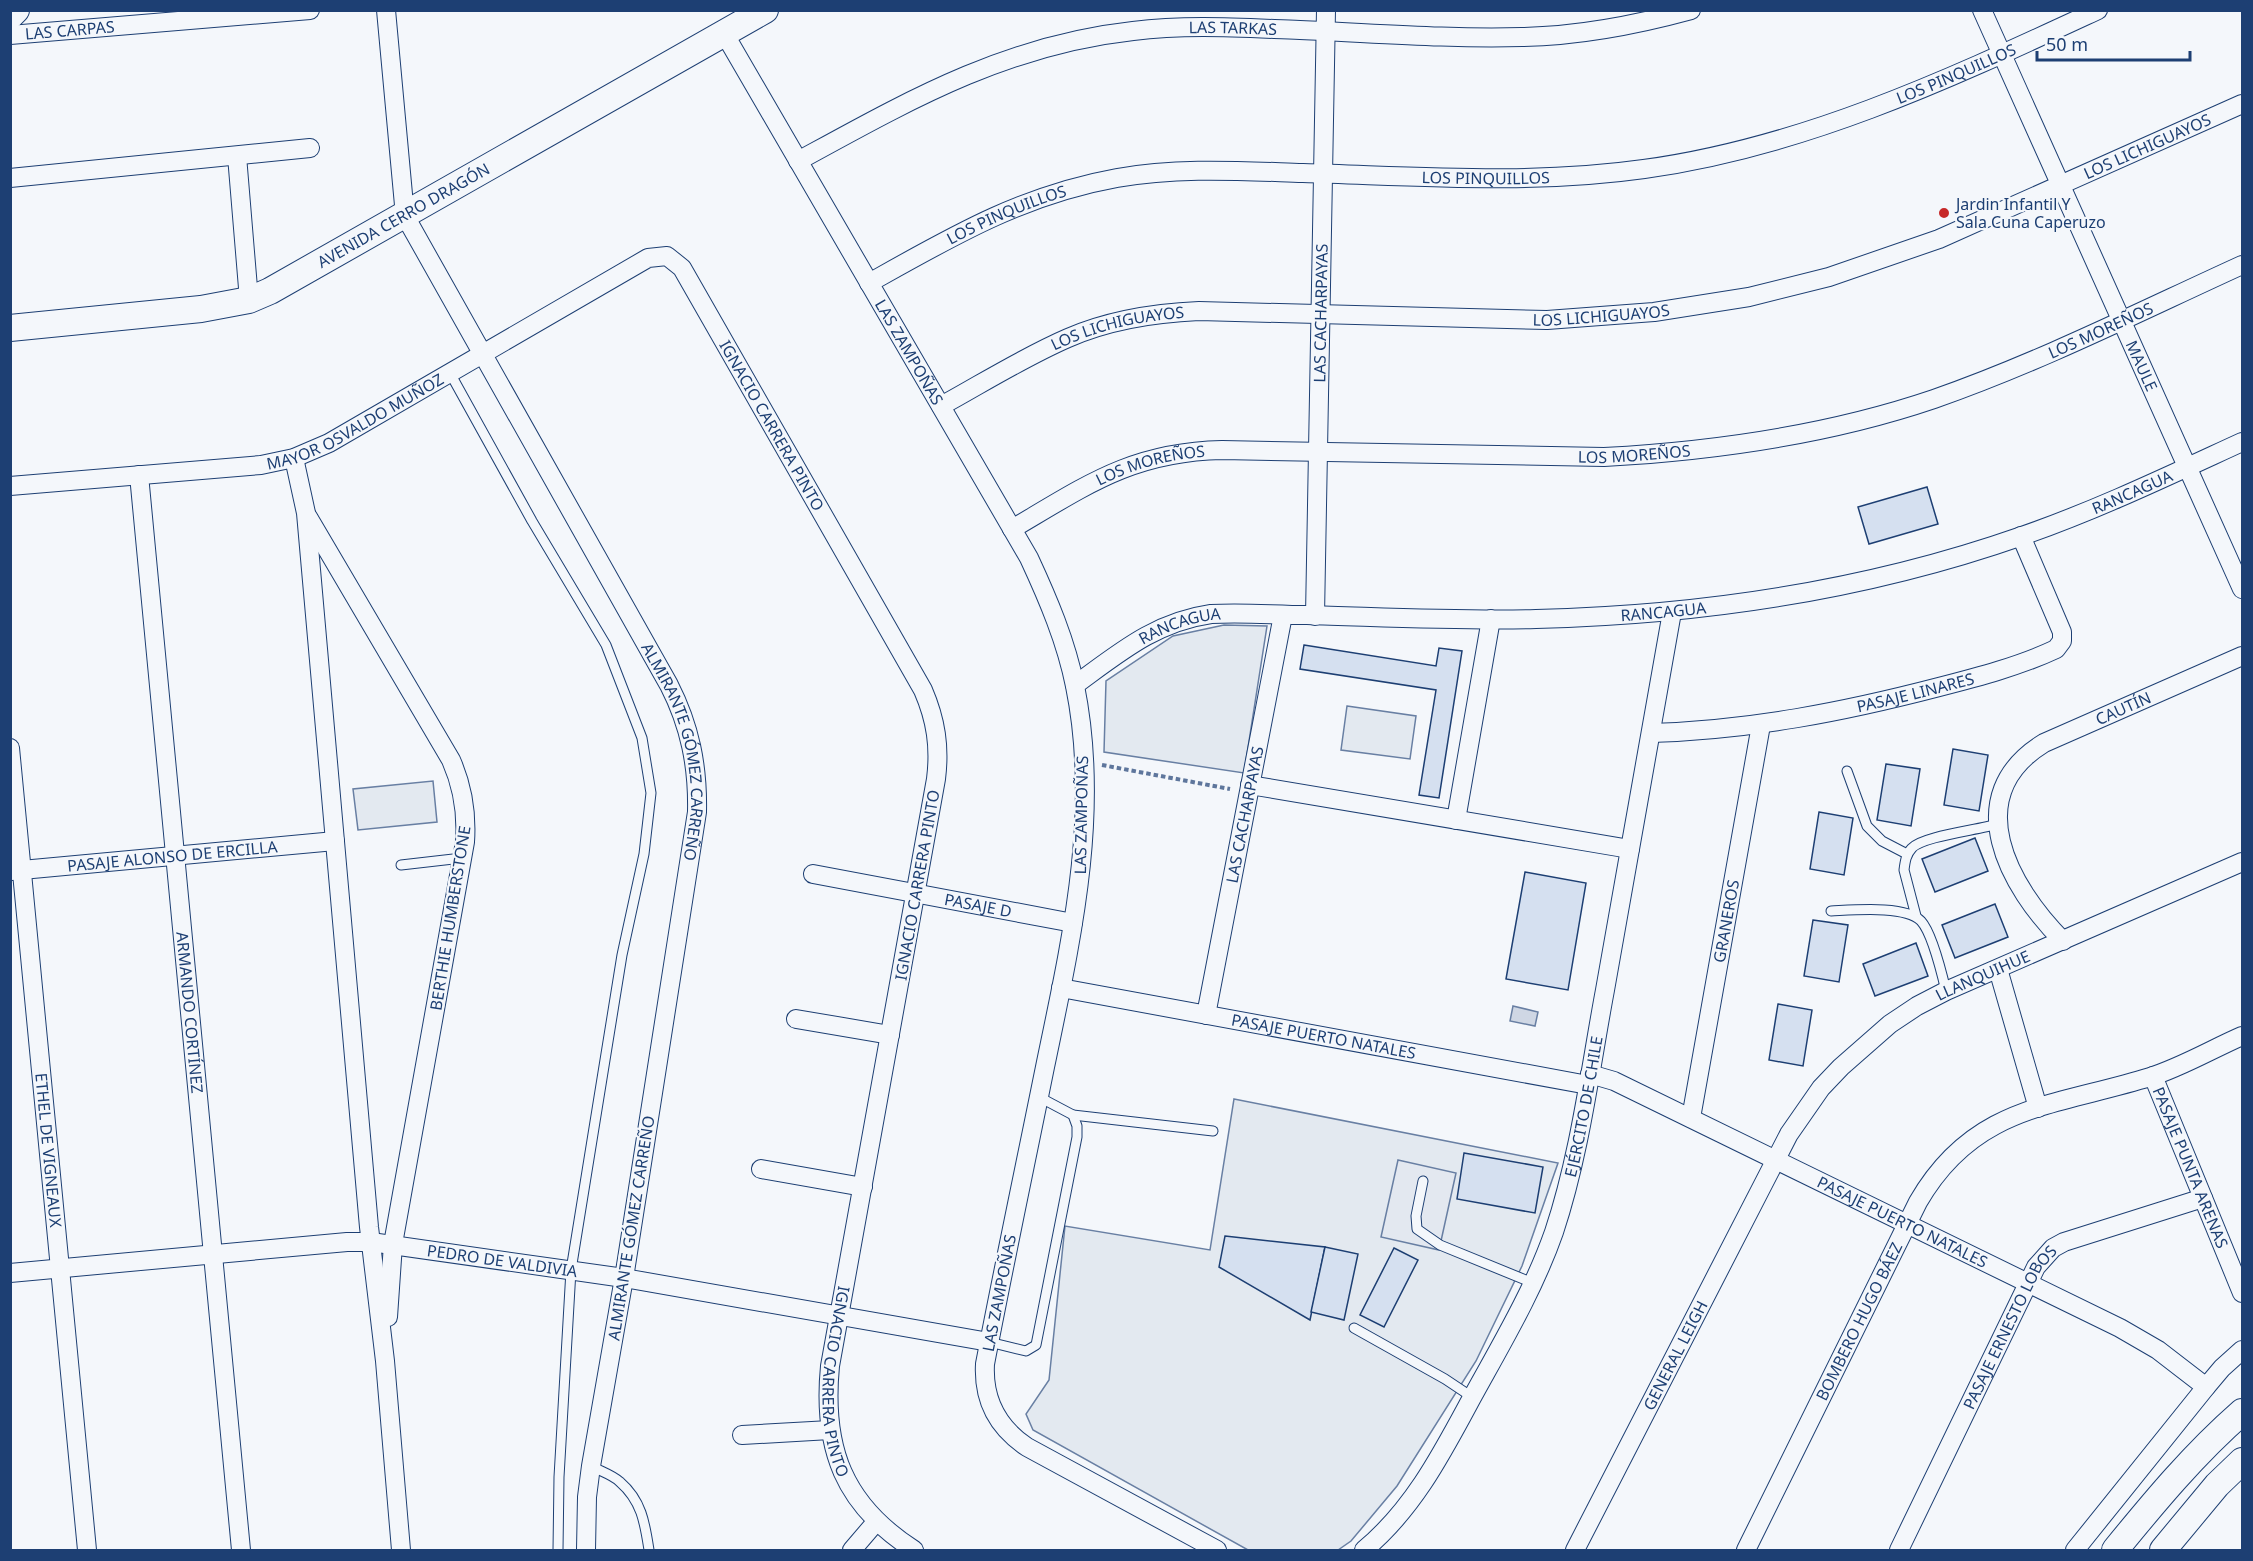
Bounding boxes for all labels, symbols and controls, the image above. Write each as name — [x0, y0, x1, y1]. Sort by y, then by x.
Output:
street label: LAS CARPAS — [24, 15, 116, 45]
street label: LAS TARKAS — [1188, 16, 1278, 40]
scale bar — [2037, 24, 2190, 62]
text: 50 m — [2046, 32, 2088, 56]
street label: LOS PINQUILLOS — [1893, 38, 2020, 109]
street label: LOS LICHIGUAYOS — [2080, 108, 2215, 184]
street label: AVENIDA CERRO DRAGÓN — [313, 158, 494, 273]
street label: LOS PINQUILLOS — [1421, 166, 1550, 189]
street label: LOS PINQUILLOS — [943, 180, 1069, 249]
place label: Jardin Infantil Y Sala Cuna Caperuzo — [1954, 193, 2106, 233]
marker: Jardin Infantil Y Sala Cuna Caperuzo — [1937, 206, 1951, 220]
street label: LAS CACHARPAYAS — [1308, 243, 1333, 383]
street label: LAS ZAMPOÑAS — [870, 295, 949, 409]
street label: LOS MOREÑOS — [2045, 297, 2157, 364]
street label: LOS LICHIGUAYOS — [1532, 299, 1671, 331]
street label: LOS LICHIGUAYOS — [1047, 301, 1185, 355]
street label: IGNACIO CARRERA PINTO — [714, 336, 829, 515]
street label: MAULE — [2121, 337, 2163, 395]
street label: MAYOR OSVALDO MUÑOZ — [265, 368, 447, 475]
street label: LOS MOREÑOS — [1578, 439, 1692, 468]
street label: LOS MOREÑOS — [1092, 440, 1206, 490]
street label: RANCAGUA — [2088, 464, 2177, 519]
street label: RANCAGUA — [1620, 596, 1708, 626]
street label: RANCAGUA — [1134, 602, 1222, 649]
street label: ALMIRANTE GÓMEZ CARREÑO — [636, 639, 709, 862]
street label: PASAJE LINARES — [1855, 667, 1977, 717]
street label: CAUTÍN — [2092, 686, 2154, 730]
street label: LAS CACHARPAYAS — [1221, 744, 1269, 885]
street label: LAS ZAMPOÑAS — [1069, 755, 1093, 875]
street label: IGNACIO CARRERA PINTO — [889, 788, 945, 982]
street label: BERTHIE HUMBERSTONE — [425, 824, 475, 1012]
street label: PASAJE ALONSO DE ERCILLA — [66, 835, 279, 877]
street label: GRANEROS — [1708, 878, 1744, 964]
street label: PASAJE D — [943, 888, 1014, 922]
street label: ARMANDO CORTÍNEZ — [171, 931, 209, 1094]
street label: LLANQUIHUE — [1931, 945, 2033, 1006]
street label: PASAJE PUERTO NATALES — [1229, 1009, 1418, 1064]
street label: EJÉRCITO DE CHILE — [1559, 1034, 1608, 1180]
street label: ETHEL DE VIGNEAUX — [30, 1072, 67, 1229]
street label: PASAJE PUNTA ARENAS — [2148, 1084, 2234, 1252]
street label: ALMIRANTE GÓMEZ CARREÑO — [602, 1114, 660, 1342]
street label: PASAJE PUERTO NATALES — [1813, 1171, 1992, 1273]
street label: LAS ZAMPOÑAS — [977, 1232, 1021, 1353]
street label: PEDRO DE VALDIVIA — [426, 1239, 580, 1282]
street label: BOMBERO HUGO BÁEZ — [1811, 1239, 1907, 1404]
street label: PASAJE ERNESTO LOBOS — [1958, 1240, 2062, 1413]
street label: IGNACIO CARRERA PINTO — [817, 1284, 855, 1480]
street label: GENERAL LEIGH — [1638, 1297, 1713, 1414]

